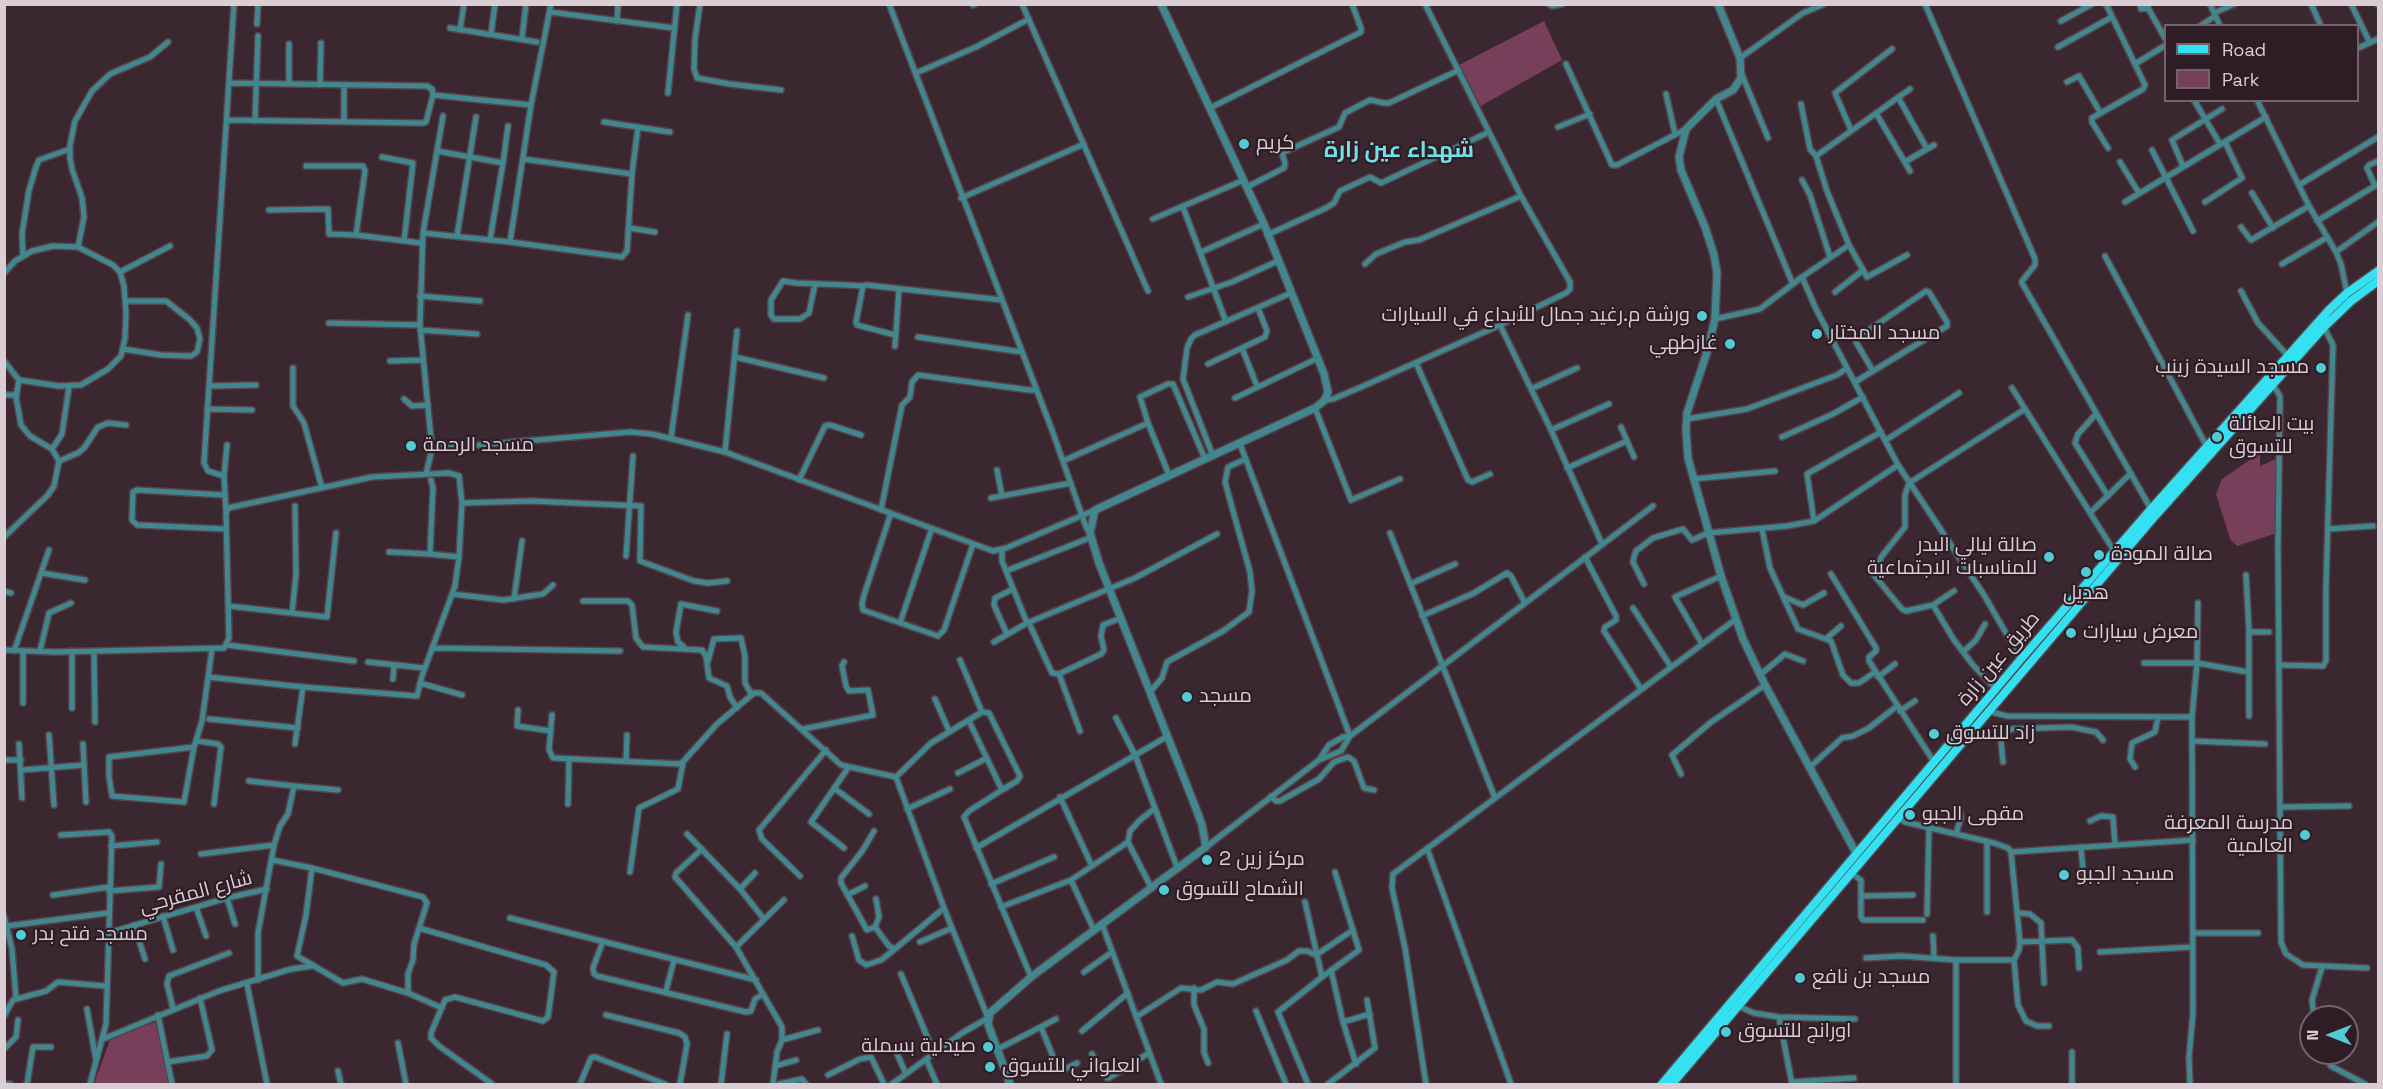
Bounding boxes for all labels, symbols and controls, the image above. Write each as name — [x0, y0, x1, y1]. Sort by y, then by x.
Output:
legend — [2164, 24, 2359, 102]
text: Road — [2222, 38, 2266, 61]
text: Park — [2222, 68, 2259, 91]
place label: كريم — [1256, 132, 1295, 156]
marker: كريم — [1237, 137, 1251, 151]
district label: شهداء عين زارة — [1324, 138, 1474, 164]
place label: ورشة م.رغيد جمال للأبداع في السيارات — [1381, 304, 1690, 328]
marker: ورشة م.رغيد جمال للأبداع في السيارات — [1695, 309, 1709, 323]
place label: مسجد المختار — [1829, 322, 1940, 346]
marker: مسجد المختار — [1810, 327, 1824, 341]
place label: غازطهي — [1649, 332, 1718, 356]
marker: غازطهي — [1723, 337, 1737, 351]
place label: مسجد السيدة زينب — [2155, 356, 2309, 380]
marker: مسجد السيدة زينب — [2314, 361, 2328, 375]
place label: بيت العائلة للتسوق — [2229, 413, 2314, 460]
marker: بيت العائلة للتسوق — [2210, 430, 2224, 444]
place label: مسجد الرحمة — [423, 434, 534, 458]
marker: مسجد الرحمة — [404, 439, 418, 453]
place label: صالة ليالي البدر للمناسبات الاجتماعية — [1867, 534, 2037, 581]
place label: صالة المودة — [2111, 543, 2213, 567]
marker: صالة المودة — [2092, 548, 2106, 562]
marker: صالة ليالي البدر للمناسبات الاجتماعية — [2042, 550, 2056, 564]
marker: هديل — [2079, 565, 2093, 579]
place label: هديل — [2063, 582, 2109, 606]
street label: طريق عين زارة — [1953, 607, 2045, 711]
place label: معرض سيارات — [2083, 621, 2198, 645]
marker: معرض سيارات — [2064, 626, 2078, 640]
place label: مسجد — [1199, 685, 1252, 709]
marker: مسجد — [1180, 690, 1194, 704]
place label: زاد للتسوق — [1946, 722, 2035, 746]
marker: زاد للتسوق — [1927, 727, 1941, 741]
place label: مقهى الجبو — [1922, 803, 2024, 827]
marker: مقهى الجبو — [1903, 808, 1917, 822]
place label: مدرسة المعرفة العالمية — [2164, 812, 2293, 859]
marker: مدرسة المعرفة العالمية — [2298, 828, 2312, 842]
place label: مركز زين 2 — [1219, 848, 1305, 872]
marker: مركز زين 2 — [1200, 853, 1214, 867]
place label: مسجد الجبو — [2076, 863, 2174, 887]
street label: شارع المقرحي — [137, 866, 255, 920]
marker: مسجد الجبو — [2057, 868, 2071, 882]
place label: الشماح للتسوق — [1176, 878, 1304, 902]
marker: الشماح للتسوق — [1157, 883, 1171, 897]
place label: مسجد فتح بدر — [33, 923, 148, 947]
marker: مسجد فتح بدر — [14, 928, 28, 942]
place label: مسجد بن نافع — [1812, 966, 1930, 990]
marker: مسجد بن نافع — [1793, 971, 1807, 985]
north arrow — [2299, 1005, 2359, 1065]
place label: اورانج للتسوق — [1738, 1020, 1851, 1044]
marker: اورانج للتسوق — [1719, 1025, 1733, 1039]
text: N — [2302, 1030, 2323, 1040]
place label: صيدلية بسملة — [861, 1035, 976, 1059]
marker: صيدلية بسملة — [981, 1040, 995, 1054]
place label: العلواني للتسوق — [1002, 1055, 1140, 1079]
marker: العلواني للتسوق — [983, 1060, 997, 1074]

